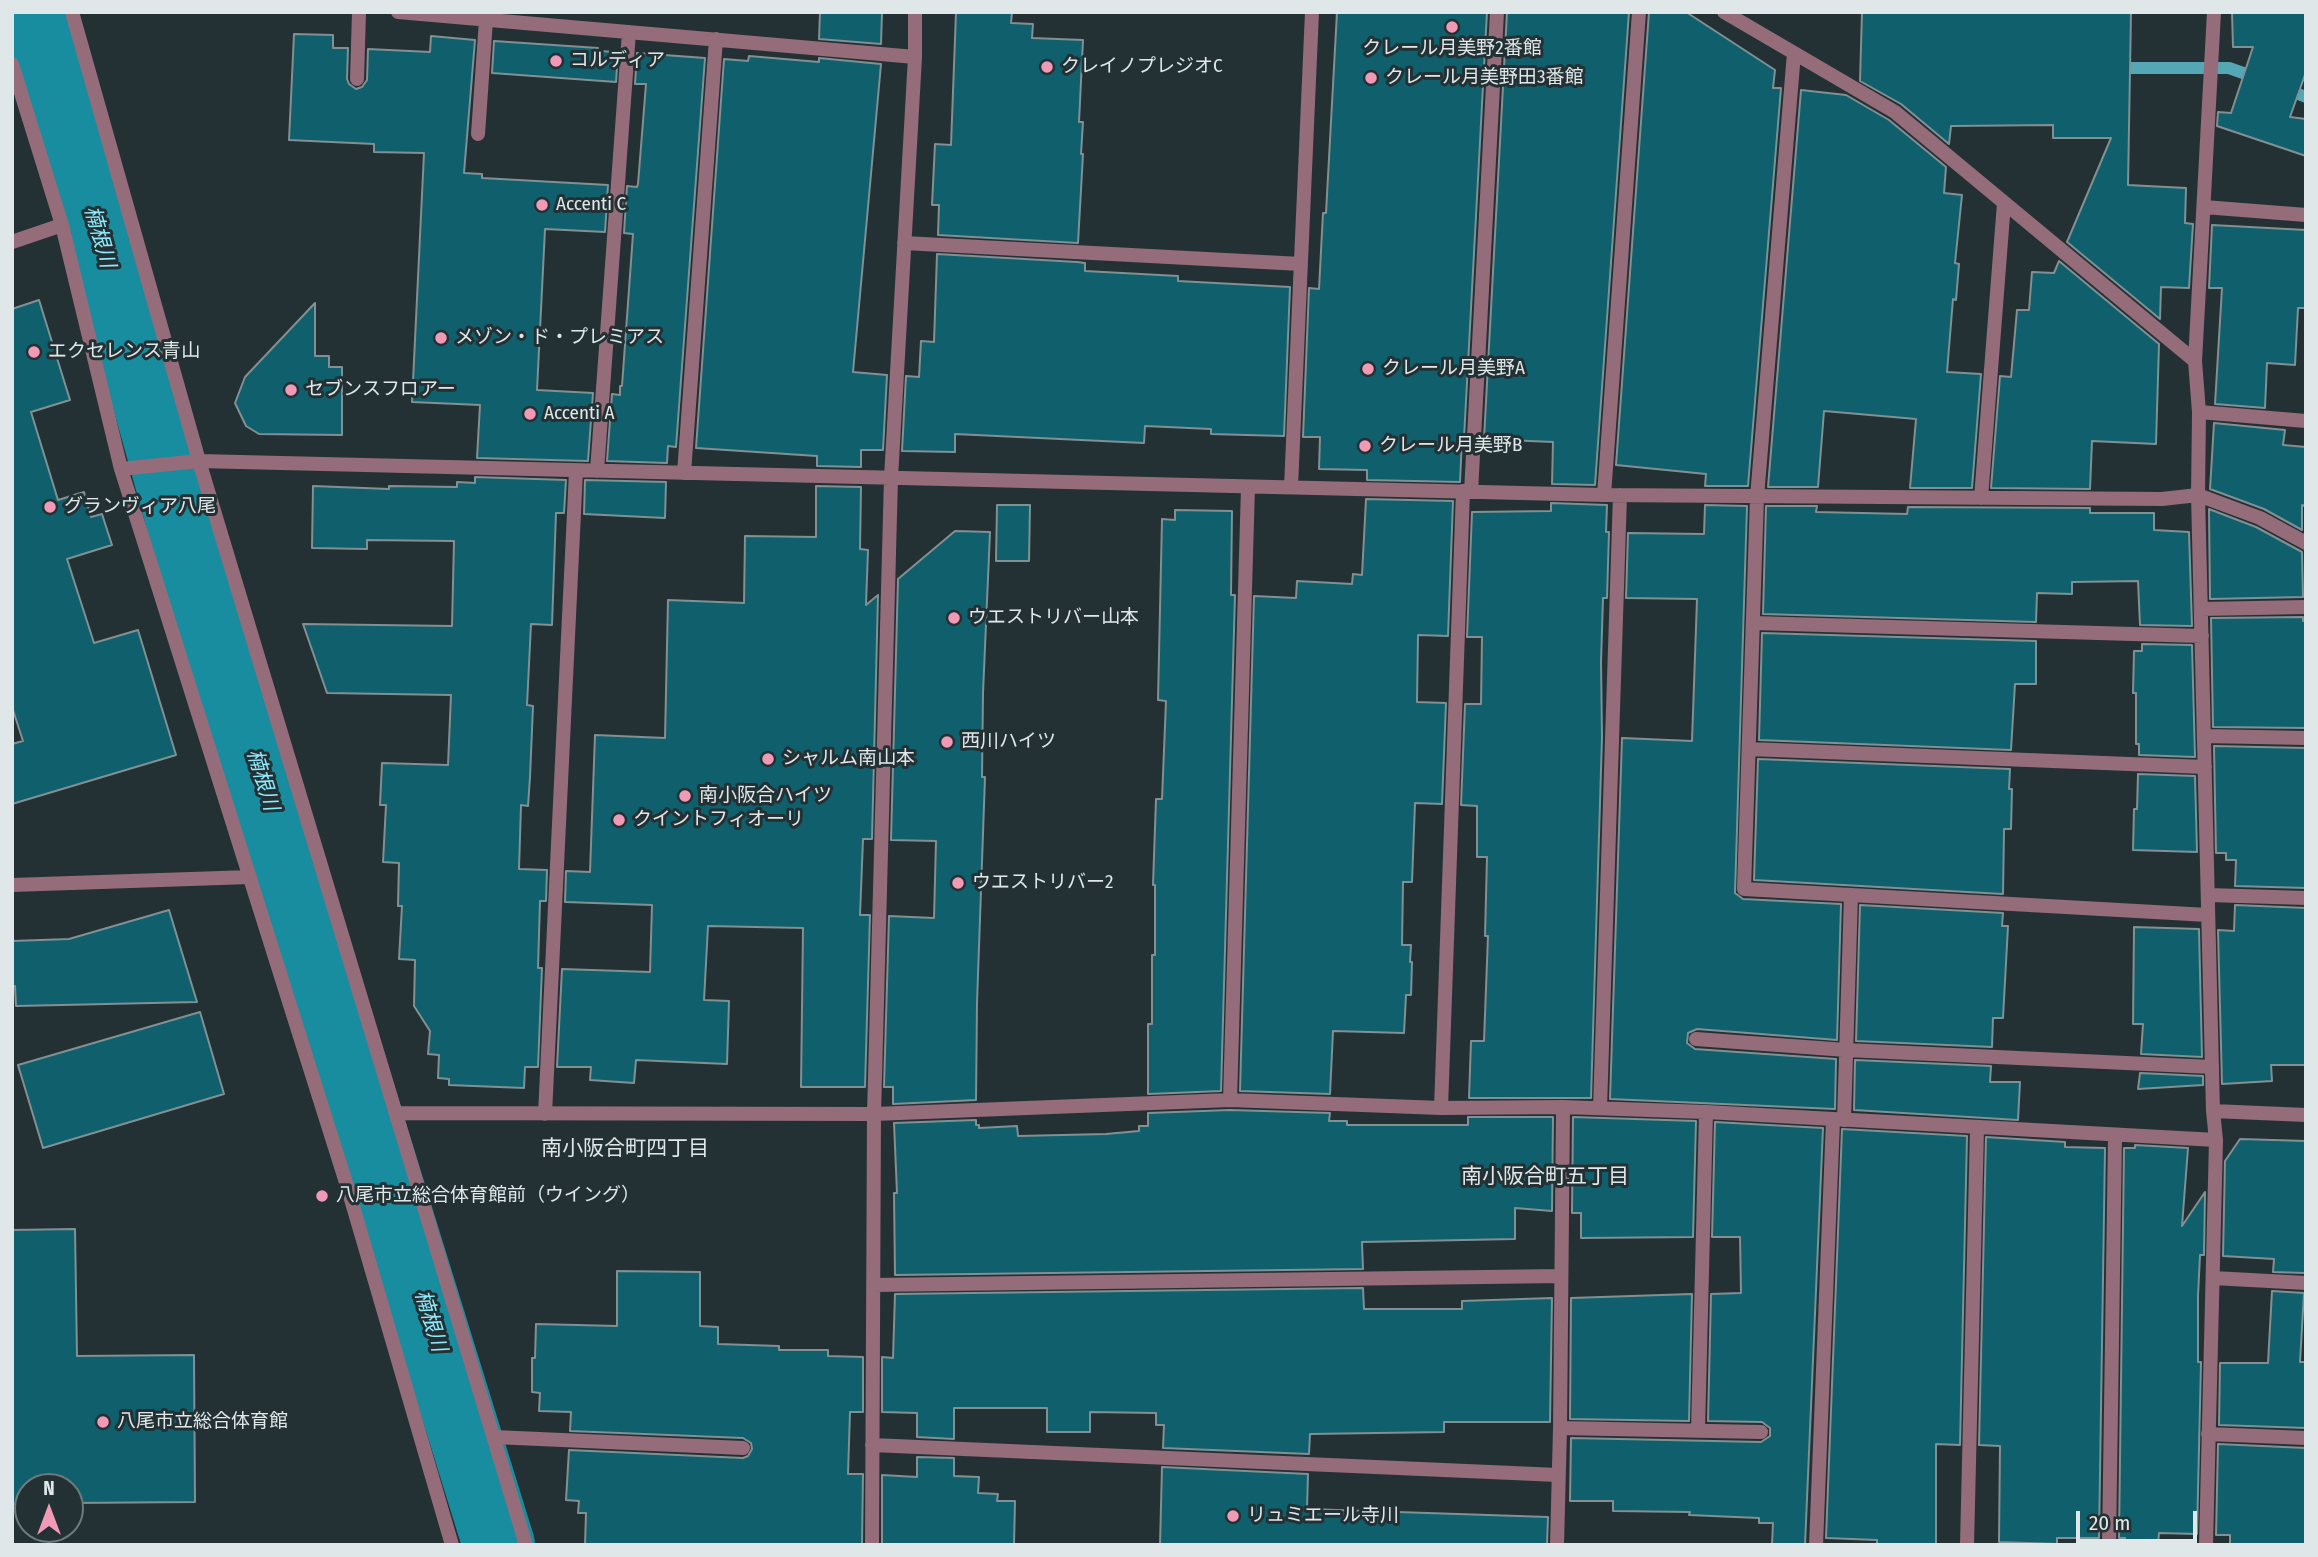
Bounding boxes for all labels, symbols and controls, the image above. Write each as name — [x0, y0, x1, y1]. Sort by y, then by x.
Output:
marker: クレール月美野2番館 — [1444, 19, 1460, 35]
place label: クレール月美野2番館 — [1362, 38, 1542, 60]
place label: コルディア — [570, 50, 665, 72]
marker: コルディア — [548, 53, 564, 69]
place label: クレイノプレジオC — [1061, 56, 1223, 78]
marker: クレイノプレジオC — [1039, 59, 1055, 75]
place label: クレール月美野田3番館 — [1385, 67, 1584, 89]
marker: クレール月美野田3番館 — [1363, 70, 1379, 86]
place label: Accenti C — [556, 194, 626, 216]
marker: Accenti C — [534, 197, 550, 213]
water label: 楠根川 — [78, 203, 120, 271]
place label: メゾン・ド・プレミアス — [455, 327, 664, 349]
marker: メゾン・ド・プレミアス — [433, 330, 449, 346]
place label: エクセレンス青山 — [48, 341, 200, 363]
marker: エクセレンス青山 — [26, 344, 42, 360]
place label: クレール月美野A — [1382, 358, 1525, 380]
marker: クレール月美野A — [1360, 361, 1376, 377]
place label: セブンスフロアー — [305, 379, 456, 401]
marker: セブンスフロアー — [283, 382, 299, 398]
place label: Accenti A — [544, 403, 614, 425]
marker: Accenti A — [522, 406, 538, 422]
place label: クレール月美野B — [1379, 435, 1522, 457]
marker: クレール月美野B — [1357, 438, 1373, 454]
place label: グランヴィア八尾 — [64, 496, 216, 518]
marker: グランヴィア八尾 — [42, 499, 58, 515]
place label: ウエストリバー山本 — [968, 607, 1139, 629]
marker: ウエストリバー山本 — [946, 610, 962, 626]
place label: 西川ハイツ — [961, 731, 1056, 753]
marker: 西川ハイツ — [939, 734, 955, 750]
water label: 楠根川 — [241, 746, 283, 814]
place label: シャルム南山本 — [782, 748, 915, 770]
marker: シャルム南山本 — [760, 751, 776, 767]
place label: 南小阪合ハイツ — [699, 785, 832, 807]
marker: 南小阪合ハイツ — [677, 788, 693, 804]
place label: クイントフィオーリ — [633, 809, 804, 831]
marker: クイントフィオーリ — [611, 812, 627, 828]
place label: ウエストリバー2 — [972, 872, 1113, 894]
marker: ウエストリバー2 — [950, 875, 966, 891]
district label: 南小阪合町四丁目 — [541, 1136, 709, 1162]
district label: 南小阪合町五丁目 — [1461, 1164, 1629, 1190]
place label: 八尾市立総合体育館前（ウイング） — [336, 1185, 640, 1207]
marker: 八尾市立総合体育館前（ウイング） — [314, 1188, 330, 1204]
water label: 楠根川 — [409, 1287, 451, 1355]
place label: 八尾市立総合体育館 — [117, 1411, 288, 1433]
marker: 八尾市立総合体育館 — [95, 1414, 111, 1430]
north arrow — [14, 1473, 84, 1543]
text: N — [43, 1477, 55, 1500]
scale bar — [2080, 1498, 2201, 1542]
place label: リュミエール寺川 — [1247, 1505, 1399, 1527]
marker: リュミエール寺川 — [1225, 1508, 1241, 1524]
text: 20 m — [2089, 1510, 2130, 1536]

